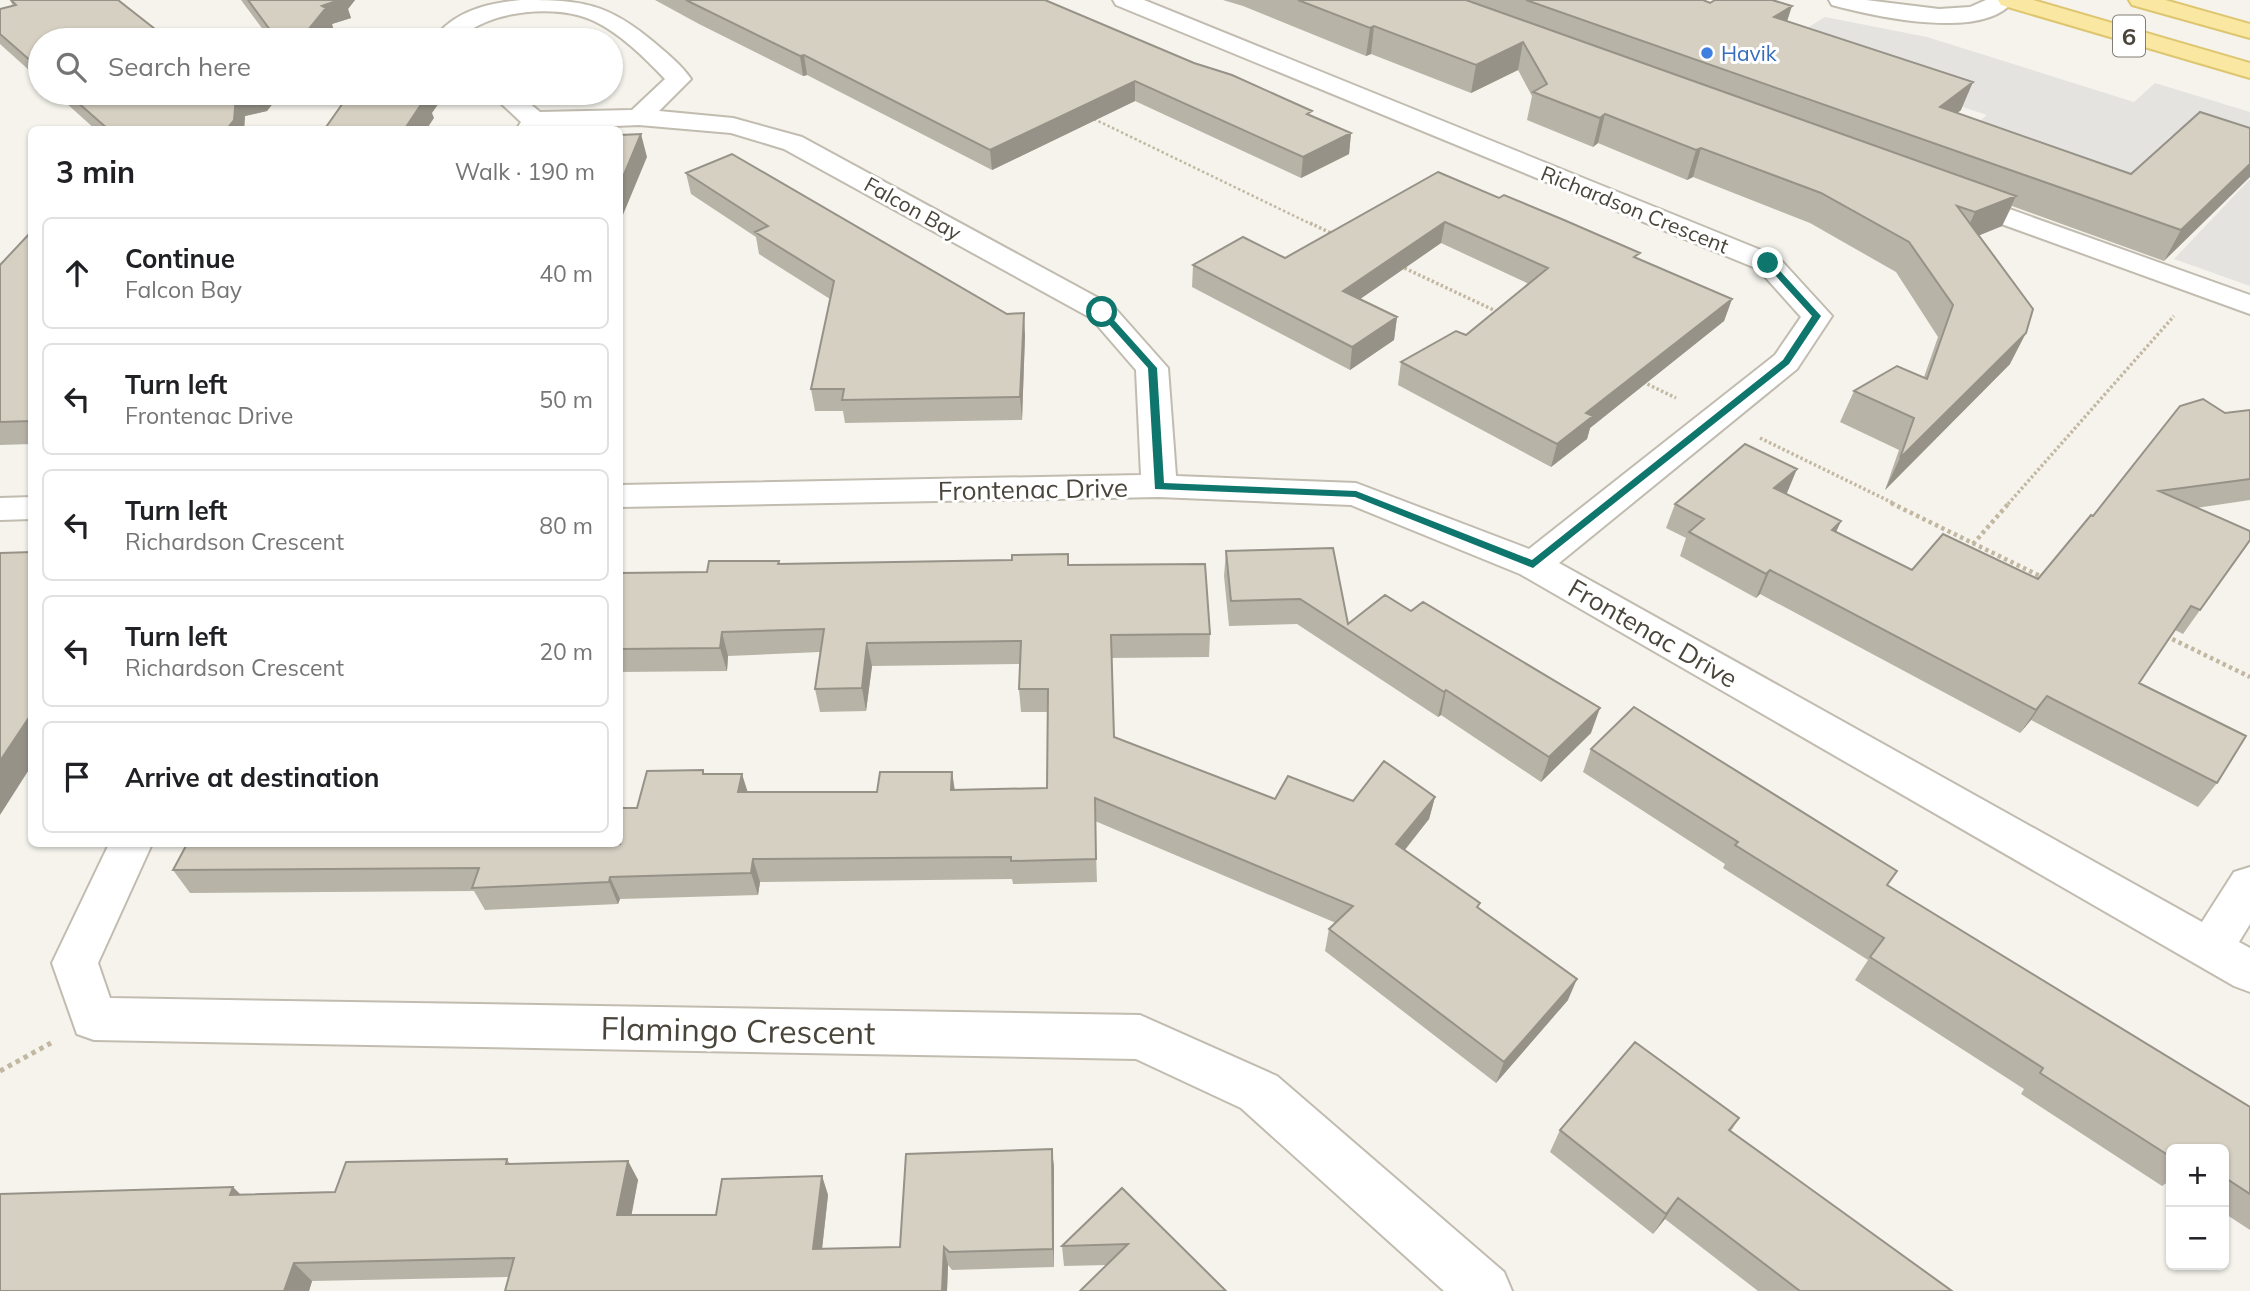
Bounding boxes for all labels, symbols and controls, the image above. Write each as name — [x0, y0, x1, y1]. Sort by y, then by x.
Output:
road number: 6 — [2113, 16, 2145, 56]
search box — [28, 28, 623, 105]
place label: Havik — [1721, 40, 1777, 66]
marker: Havik — [1699, 45, 1715, 61]
icon: search — [52, 48, 90, 86]
text: Search here — [108, 50, 251, 83]
text: 3 min — [56, 153, 135, 191]
text: Walk · 190 m — [455, 157, 595, 186]
street label: Richardson Crescent — [1537, 159, 1733, 259]
street label: Falcon Bay — [860, 171, 966, 245]
text: Continue — [125, 242, 235, 275]
route end — [1752, 247, 1783, 278]
icon: ahead — [58, 254, 96, 292]
text: 40 m — [539, 259, 593, 288]
text: Falcon Bay — [125, 275, 242, 304]
route start — [1086, 296, 1117, 327]
text: Turn left — [125, 368, 227, 401]
icon: left — [58, 380, 96, 418]
text: 50 m — [539, 385, 593, 414]
text: Frontenac Drive — [125, 401, 293, 430]
street label: Frontenac Drive — [938, 471, 1128, 507]
text: Turn left — [125, 494, 227, 527]
icon: left — [58, 506, 96, 544]
text: 80 m — [539, 511, 593, 540]
text: Richardson Crescent — [125, 527, 344, 556]
street label: Frontenac Drive — [1562, 571, 1744, 695]
text: Turn left — [125, 620, 227, 653]
icon: left — [58, 632, 96, 670]
text: 20 m — [539, 637, 593, 666]
text: Richardson Crescent — [125, 653, 344, 682]
icon: arrive — [58, 758, 96, 796]
text: Arrive at destination — [125, 761, 380, 794]
street label: Flamingo Crescent — [600, 1008, 876, 1052]
map controls — [2166, 1144, 2229, 1270]
button: + — [2166, 1144, 2229, 1207]
button: − — [2166, 1207, 2229, 1270]

